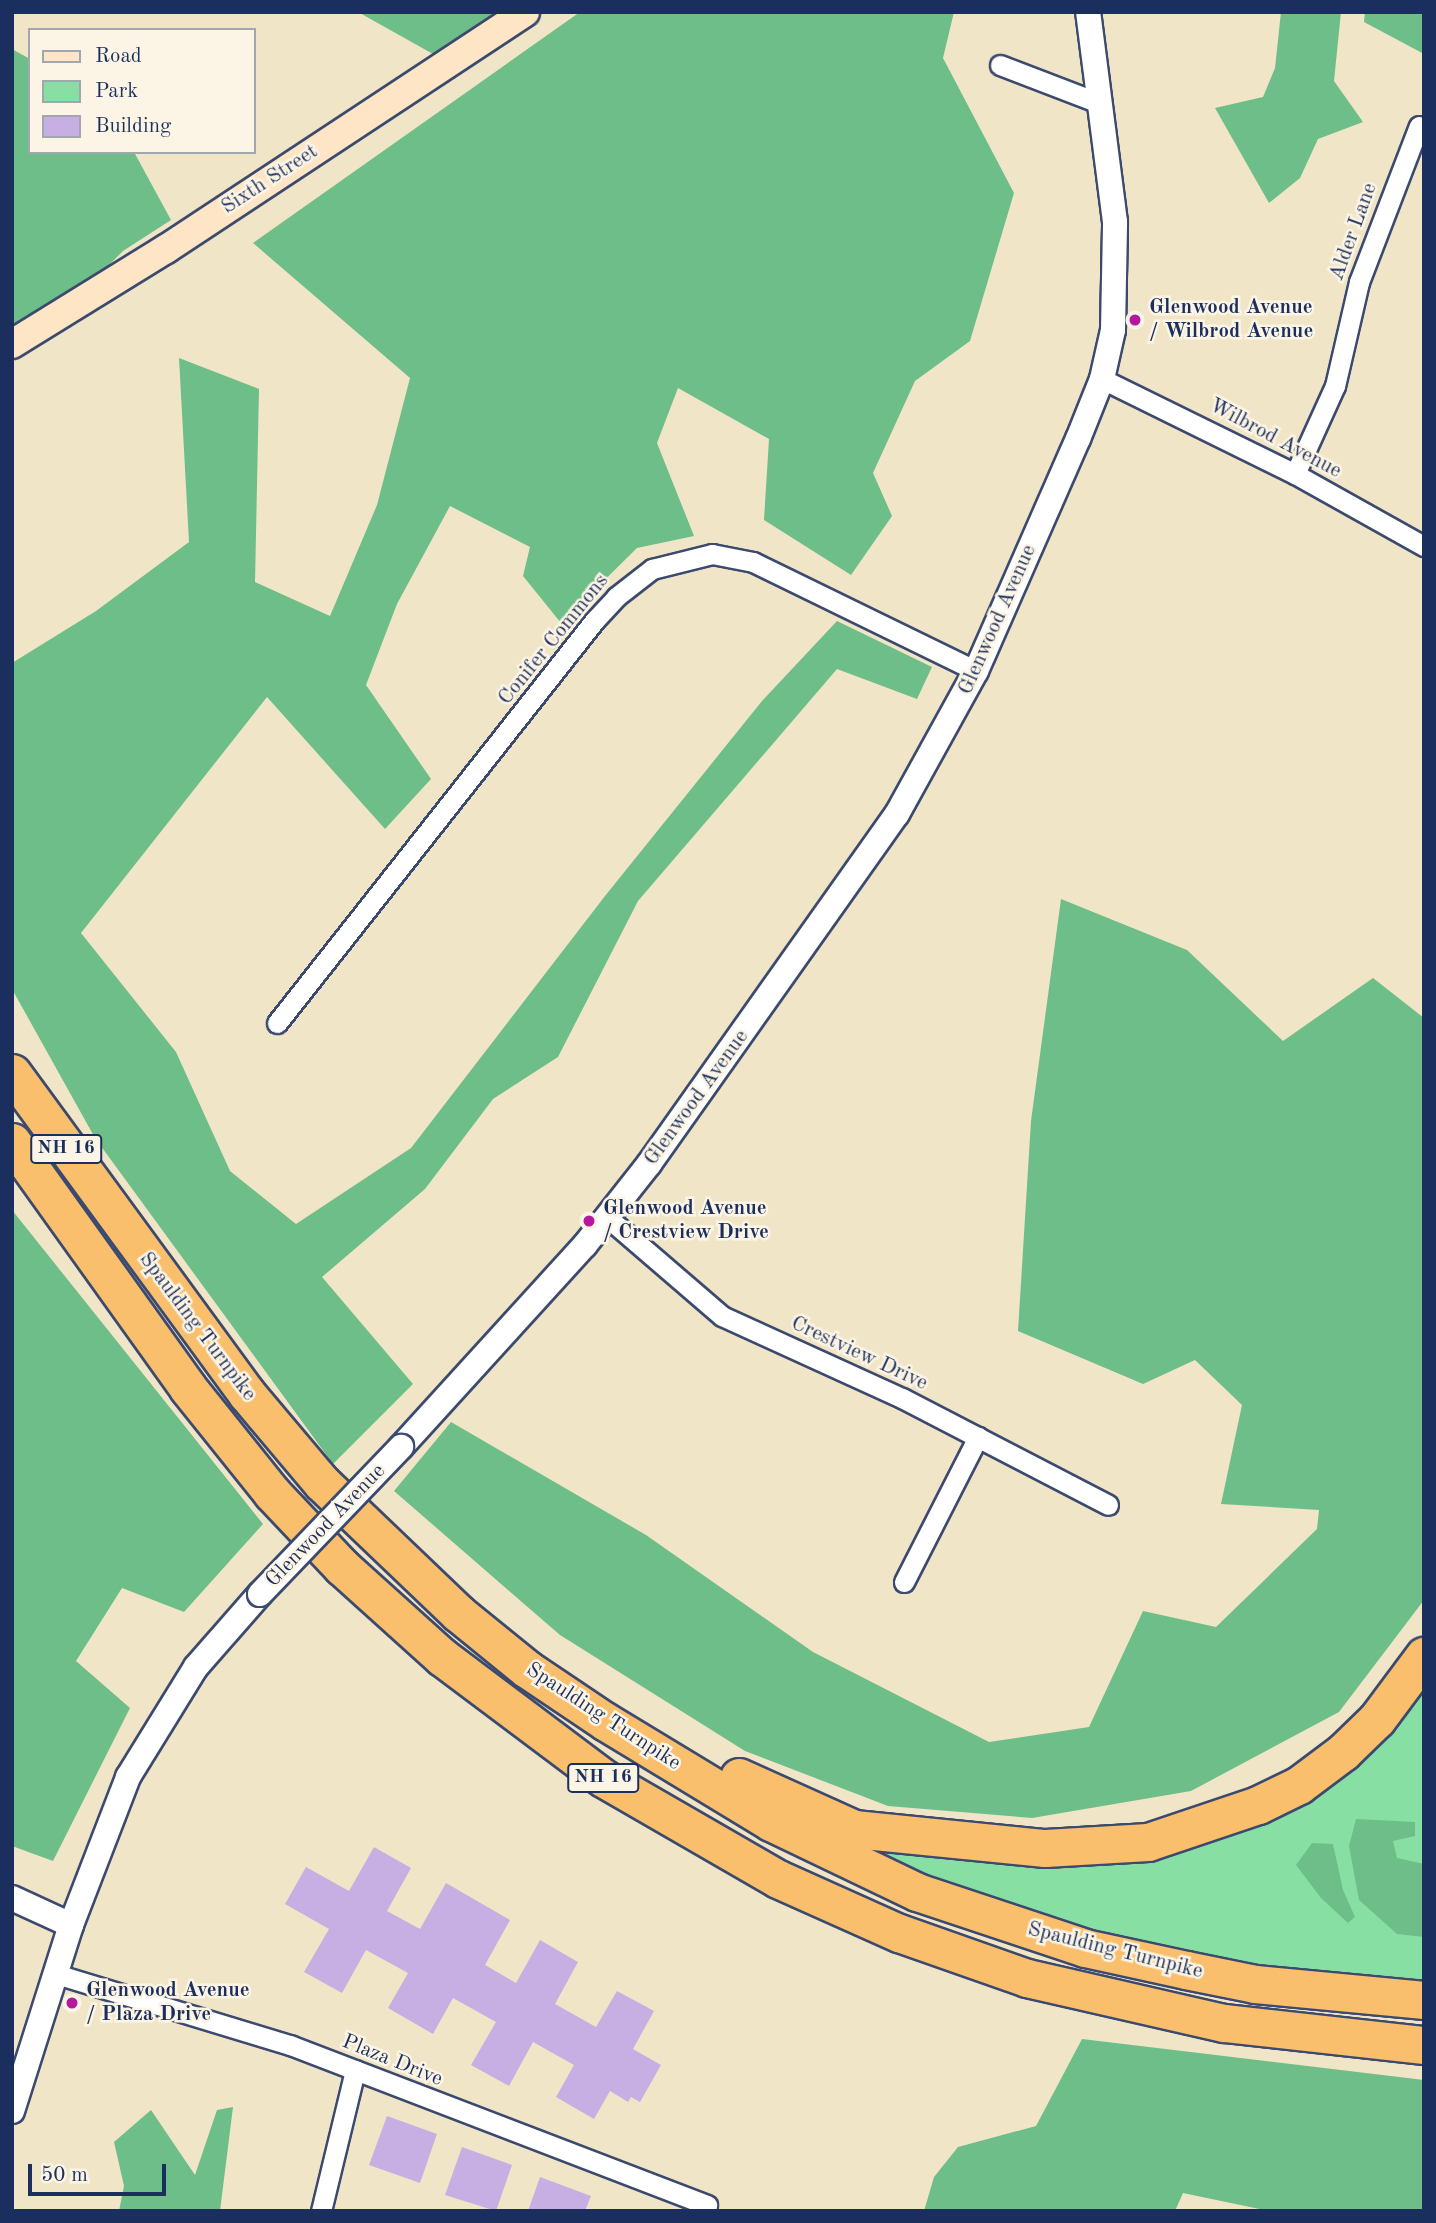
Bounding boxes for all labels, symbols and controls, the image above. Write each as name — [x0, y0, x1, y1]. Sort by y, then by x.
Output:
legend — [28, 28, 256, 154]
text: Road — [95, 46, 142, 67]
text: Park — [95, 81, 138, 102]
text: Building — [95, 116, 171, 137]
street label: Sixth Street — [217, 140, 323, 220]
street label: Alder Lane — [1325, 180, 1383, 284]
place label: Glenwood Avenue / Wilbrod Avenue — [1149, 295, 1313, 345]
marker: Glenwood Avenue / Wilbrod Avenue — [1127, 312, 1143, 328]
street label: Wilbrod Avenue — [1205, 394, 1345, 484]
street label: Glenwood Avenue — [954, 541, 1042, 699]
street label: Conifer Commons — [493, 569, 615, 711]
street label: Glenwood Avenue — [639, 1025, 755, 1171]
road number: NH 16 — [29, 1134, 103, 1164]
place label: Glenwood Avenue / Crestview Drive — [603, 1196, 769, 1246]
marker: Glenwood Avenue / Crestview Drive — [581, 1213, 597, 1229]
street label: Spaulding Turnpike — [133, 1248, 261, 1406]
street label: Crestview Drive — [787, 1311, 931, 1397]
street label: Glenwood Avenue — [261, 1459, 391, 1593]
street label: Spaulding Turnpike — [521, 1658, 685, 1776]
road number: NH 16 — [566, 1762, 640, 1794]
street label: Spaulding Turnpike — [1025, 1917, 1205, 1985]
place label: Glenwood Avenue / Plaza Drive — [86, 1978, 250, 2028]
marker: Glenwood Avenue / Plaza Drive — [64, 1995, 80, 2011]
street label: Plaza Drive — [338, 2029, 446, 2093]
scale bar — [32, 2150, 170, 2194]
text: 50 m — [41, 2165, 88, 2186]

